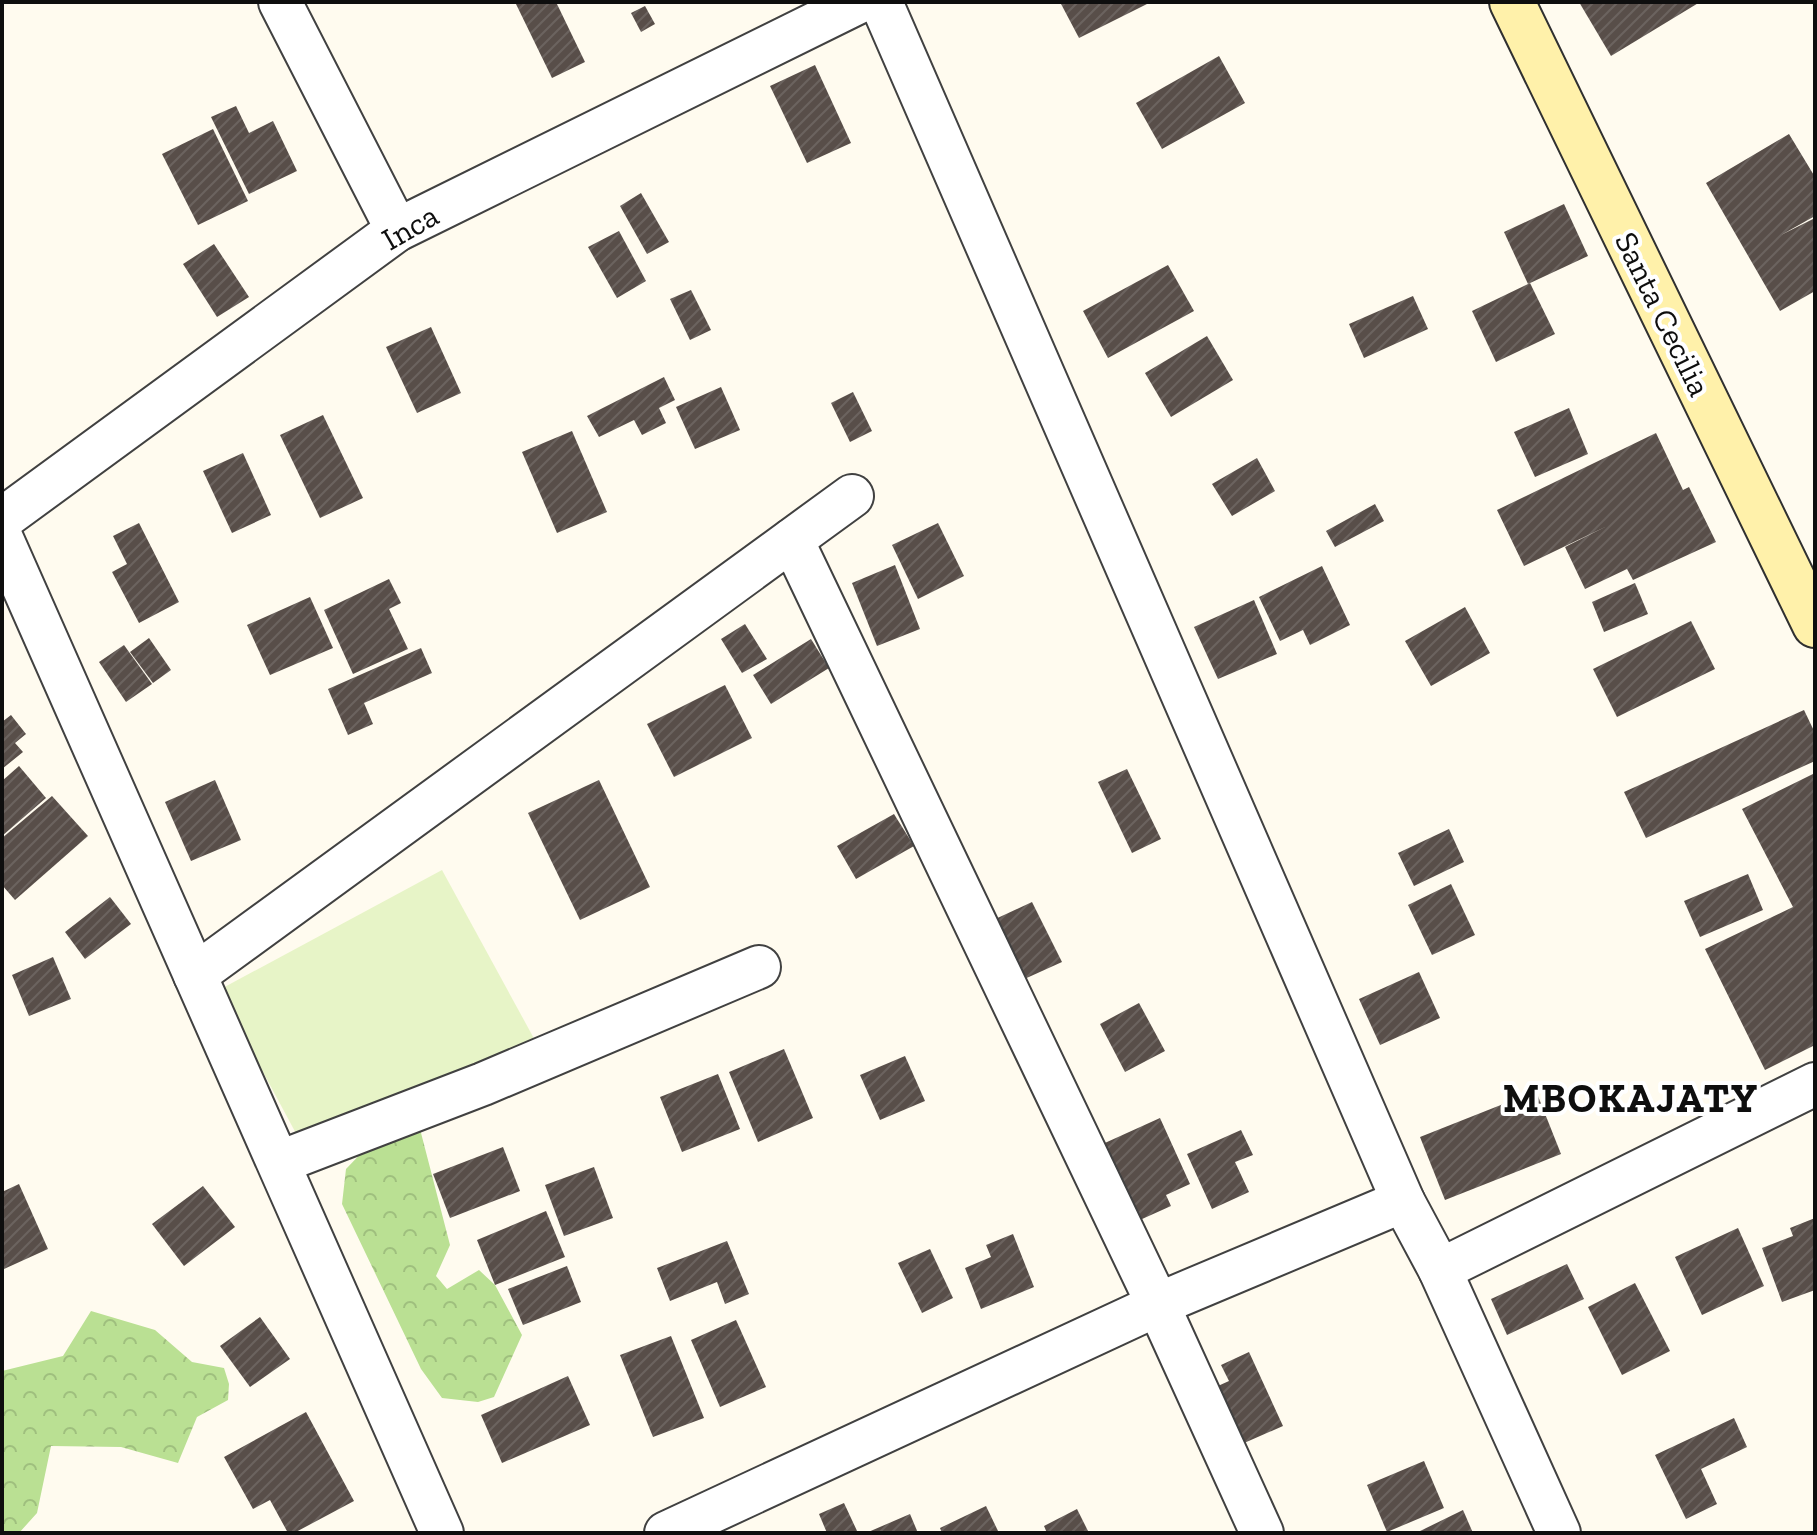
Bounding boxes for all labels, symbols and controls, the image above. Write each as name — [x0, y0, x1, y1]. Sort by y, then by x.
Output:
street label: Inca — [375, 196, 445, 258]
street label: Santa Cecilia — [1607, 226, 1719, 402]
district label: MBOKAJATY — [1503, 1074, 1759, 1122]

